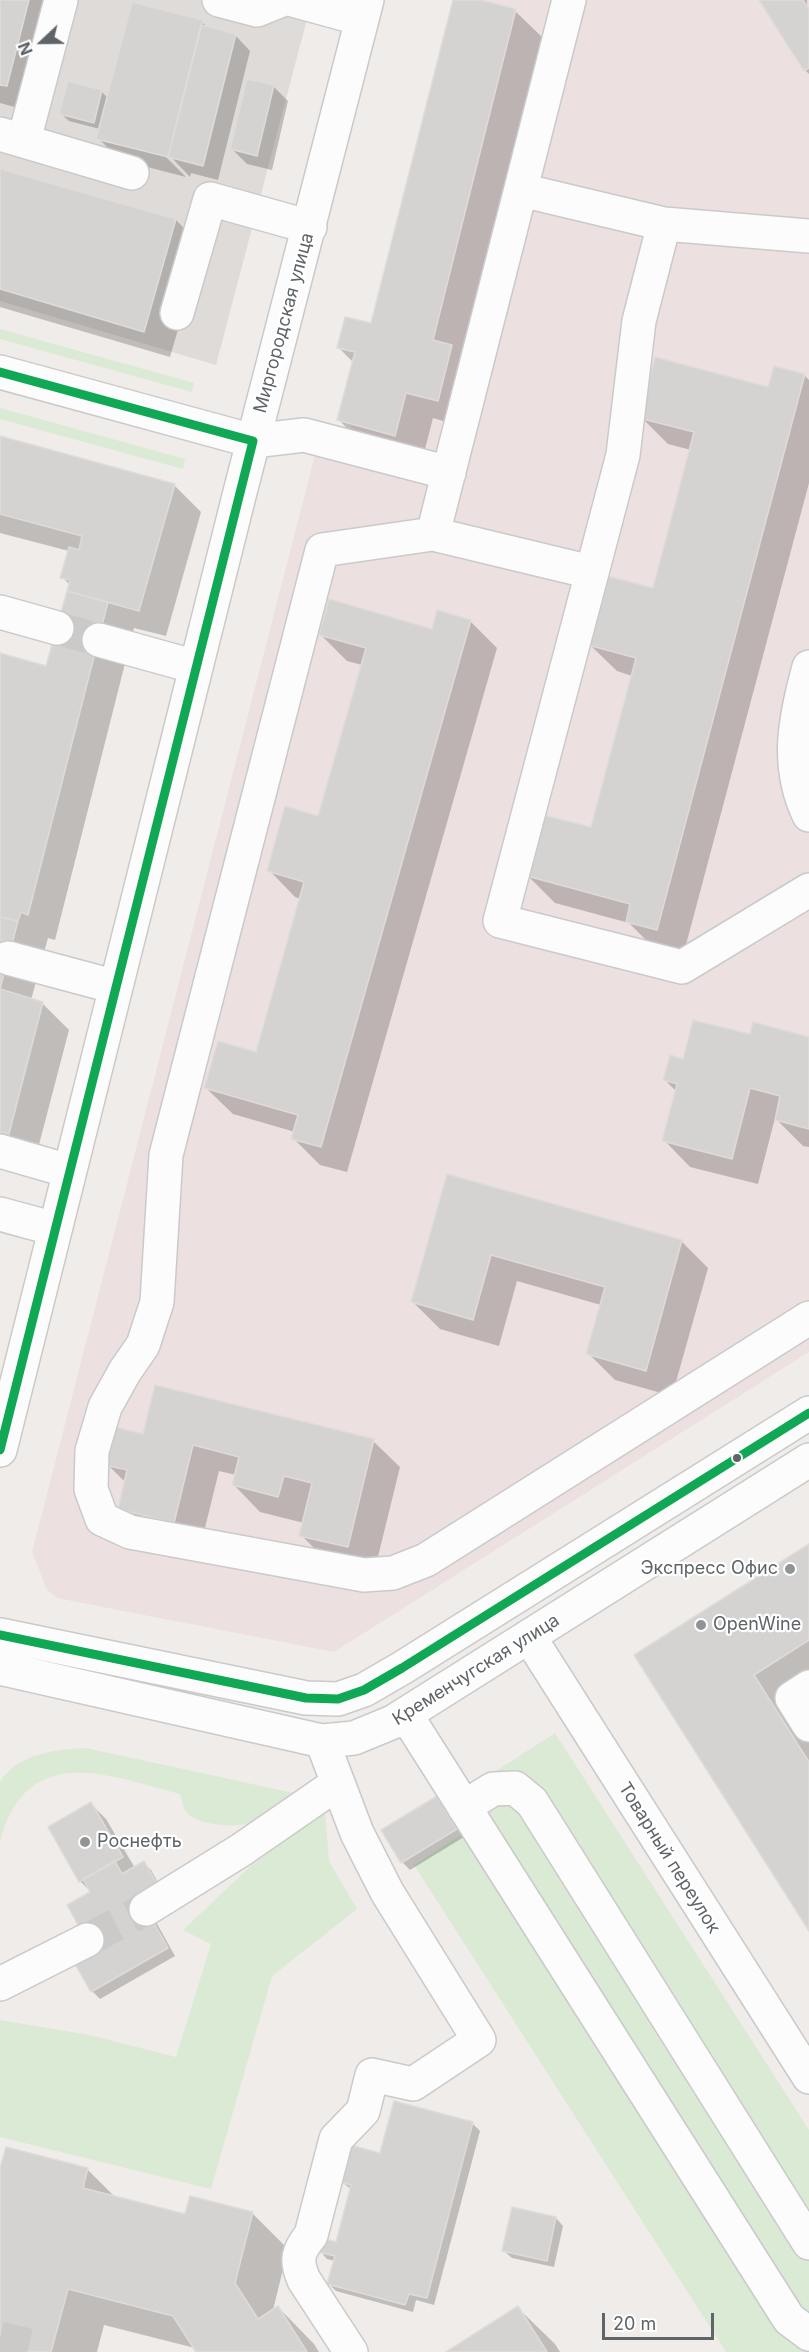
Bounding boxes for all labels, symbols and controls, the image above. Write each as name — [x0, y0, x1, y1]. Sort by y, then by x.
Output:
north arrow — [12, 12, 72, 72]
text: N — [14, 39, 37, 58]
street label: Миргородская улица — [250, 231, 318, 415]
unlabelled marker — [731, 1452, 743, 1464]
place label: Экспресс Офис — [640, 1558, 778, 1580]
marker: Экспресс Офис — [783, 1562, 797, 1576]
street label: Кременчугская улица — [389, 1610, 563, 1730]
place label: OpenWine — [713, 1614, 801, 1636]
marker: OpenWine — [694, 1618, 708, 1632]
street label: Товарный переулок — [614, 1778, 724, 1938]
place label: Роснефть — [97, 1831, 182, 1853]
marker: Роснефть — [78, 1835, 92, 1849]
scale bar — [605, 2301, 718, 2339]
text: 20 m — [613, 2313, 656, 2334]

